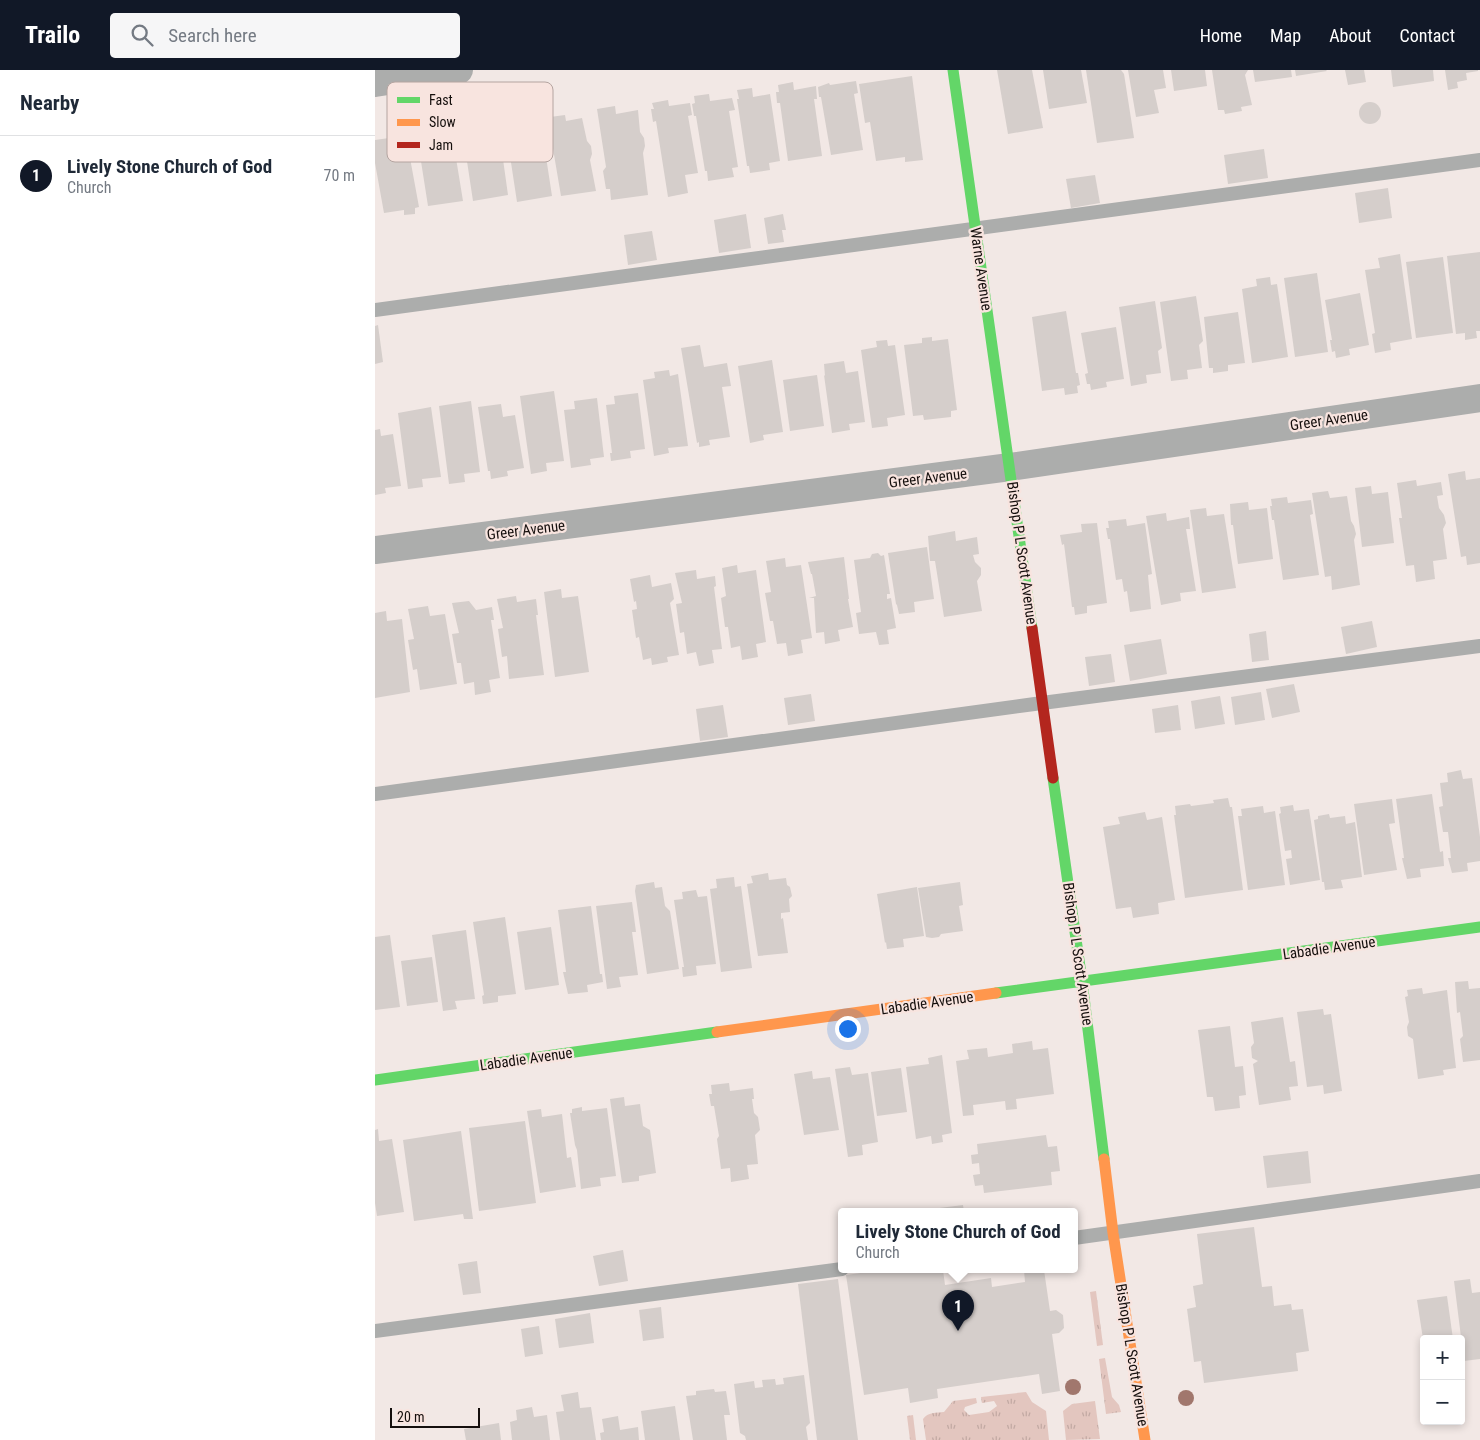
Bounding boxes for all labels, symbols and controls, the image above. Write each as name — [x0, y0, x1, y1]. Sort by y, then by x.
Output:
search box — [110, 13, 460, 58]
text: Trailo — [25, 21, 80, 49]
icon: search — [128, 21, 156, 49]
text: Search here — [168, 24, 257, 47]
text: Home — [1200, 25, 1242, 46]
text: Map — [1270, 25, 1301, 46]
text: About — [1329, 25, 1371, 46]
text: Contact — [1399, 25, 1455, 46]
legend — [387, 82, 553, 162]
text: Nearby — [20, 91, 79, 115]
text: Fast — [429, 92, 453, 108]
text: Slow — [429, 114, 456, 130]
text: Jam — [429, 137, 453, 153]
text: Lively Stone Church of God — [67, 155, 272, 178]
text: 1 — [32, 166, 40, 185]
text: 70 m — [323, 166, 355, 185]
text: Church — [67, 178, 111, 197]
street label: Warne Avenue — [966, 226, 996, 312]
street label: Greer Avenue — [1289, 406, 1369, 434]
street label: Greer Avenue — [888, 464, 968, 492]
street label: Bishop P L Scott Avenue — [1003, 480, 1041, 626]
street label: Greer Avenue — [486, 516, 566, 544]
street label: Bishop P L Scott Avenue — [1059, 881, 1097, 1027]
street label: Labadie Avenue — [1281, 933, 1377, 963]
street label: Labadie Avenue — [879, 988, 975, 1018]
your location — [835, 1016, 861, 1042]
street label: Labadie Avenue — [478, 1044, 574, 1074]
popup — [838, 1208, 1078, 1273]
text: Lively Stone Church of God — [855, 1220, 1061, 1243]
text: Church — [855, 1243, 900, 1262]
street label: Bishop P L Scott Avenue — [1112, 1282, 1152, 1428]
pin: 1 — [942, 1290, 974, 1331]
map controls — [1420, 1335, 1465, 1425]
button: + — [1420, 1335, 1465, 1380]
button: − — [1420, 1380, 1465, 1425]
scale bar — [390, 1405, 480, 1428]
text: 20 m — [397, 1409, 425, 1425]

